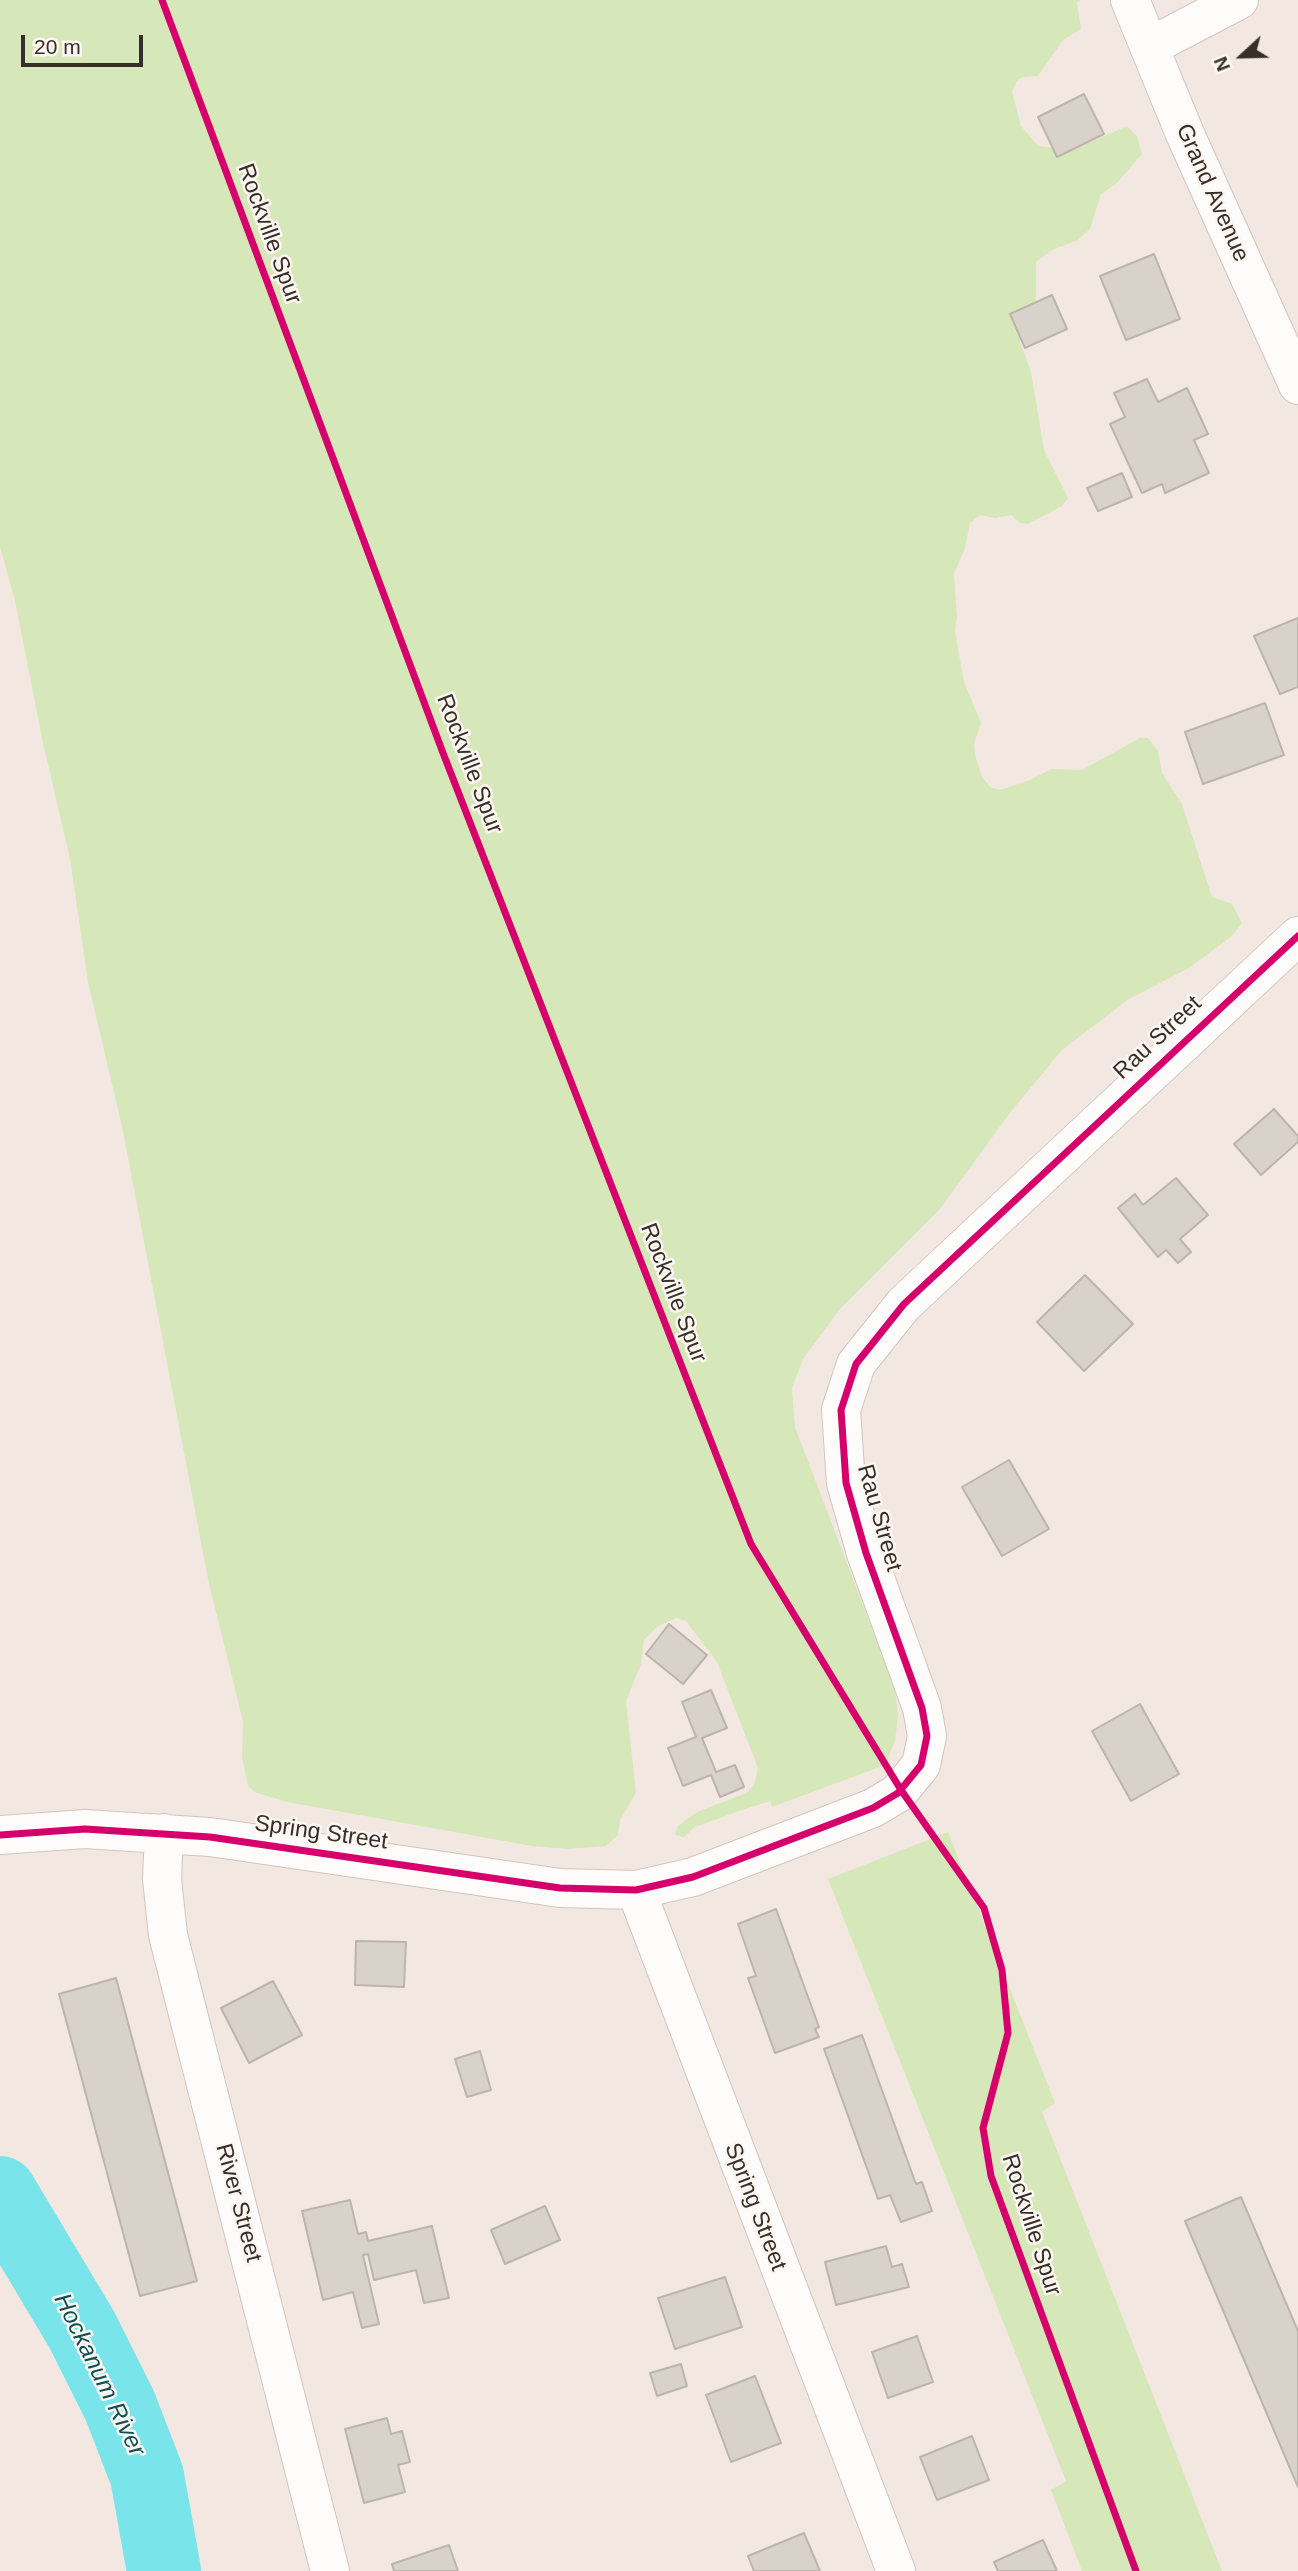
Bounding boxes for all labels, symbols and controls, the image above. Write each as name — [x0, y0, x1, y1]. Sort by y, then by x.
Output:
scale bar — [24, 21, 147, 65]
north arrow — [1207, 21, 1277, 91]
text: 20 m — [34, 35, 81, 58]
text: N — [1210, 54, 1234, 74]
street label: Grand Avenue — [1169, 120, 1255, 266]
street label: Rockville Spur — [231, 160, 307, 308]
street label: Rockville Spur — [430, 690, 508, 838]
street label: Rau Street — [1108, 990, 1208, 1086]
street label: Rockville Spur — [634, 1219, 712, 1367]
street label: Rau Street — [851, 1461, 907, 1575]
street label: Spring Street — [253, 1810, 389, 1856]
street label: Spring Street — [718, 2139, 792, 2275]
street label: River Street — [209, 2141, 267, 2265]
street label: Rockville Spur — [995, 2151, 1067, 2299]
water label: Hockanum River — [47, 2289, 151, 2461]

